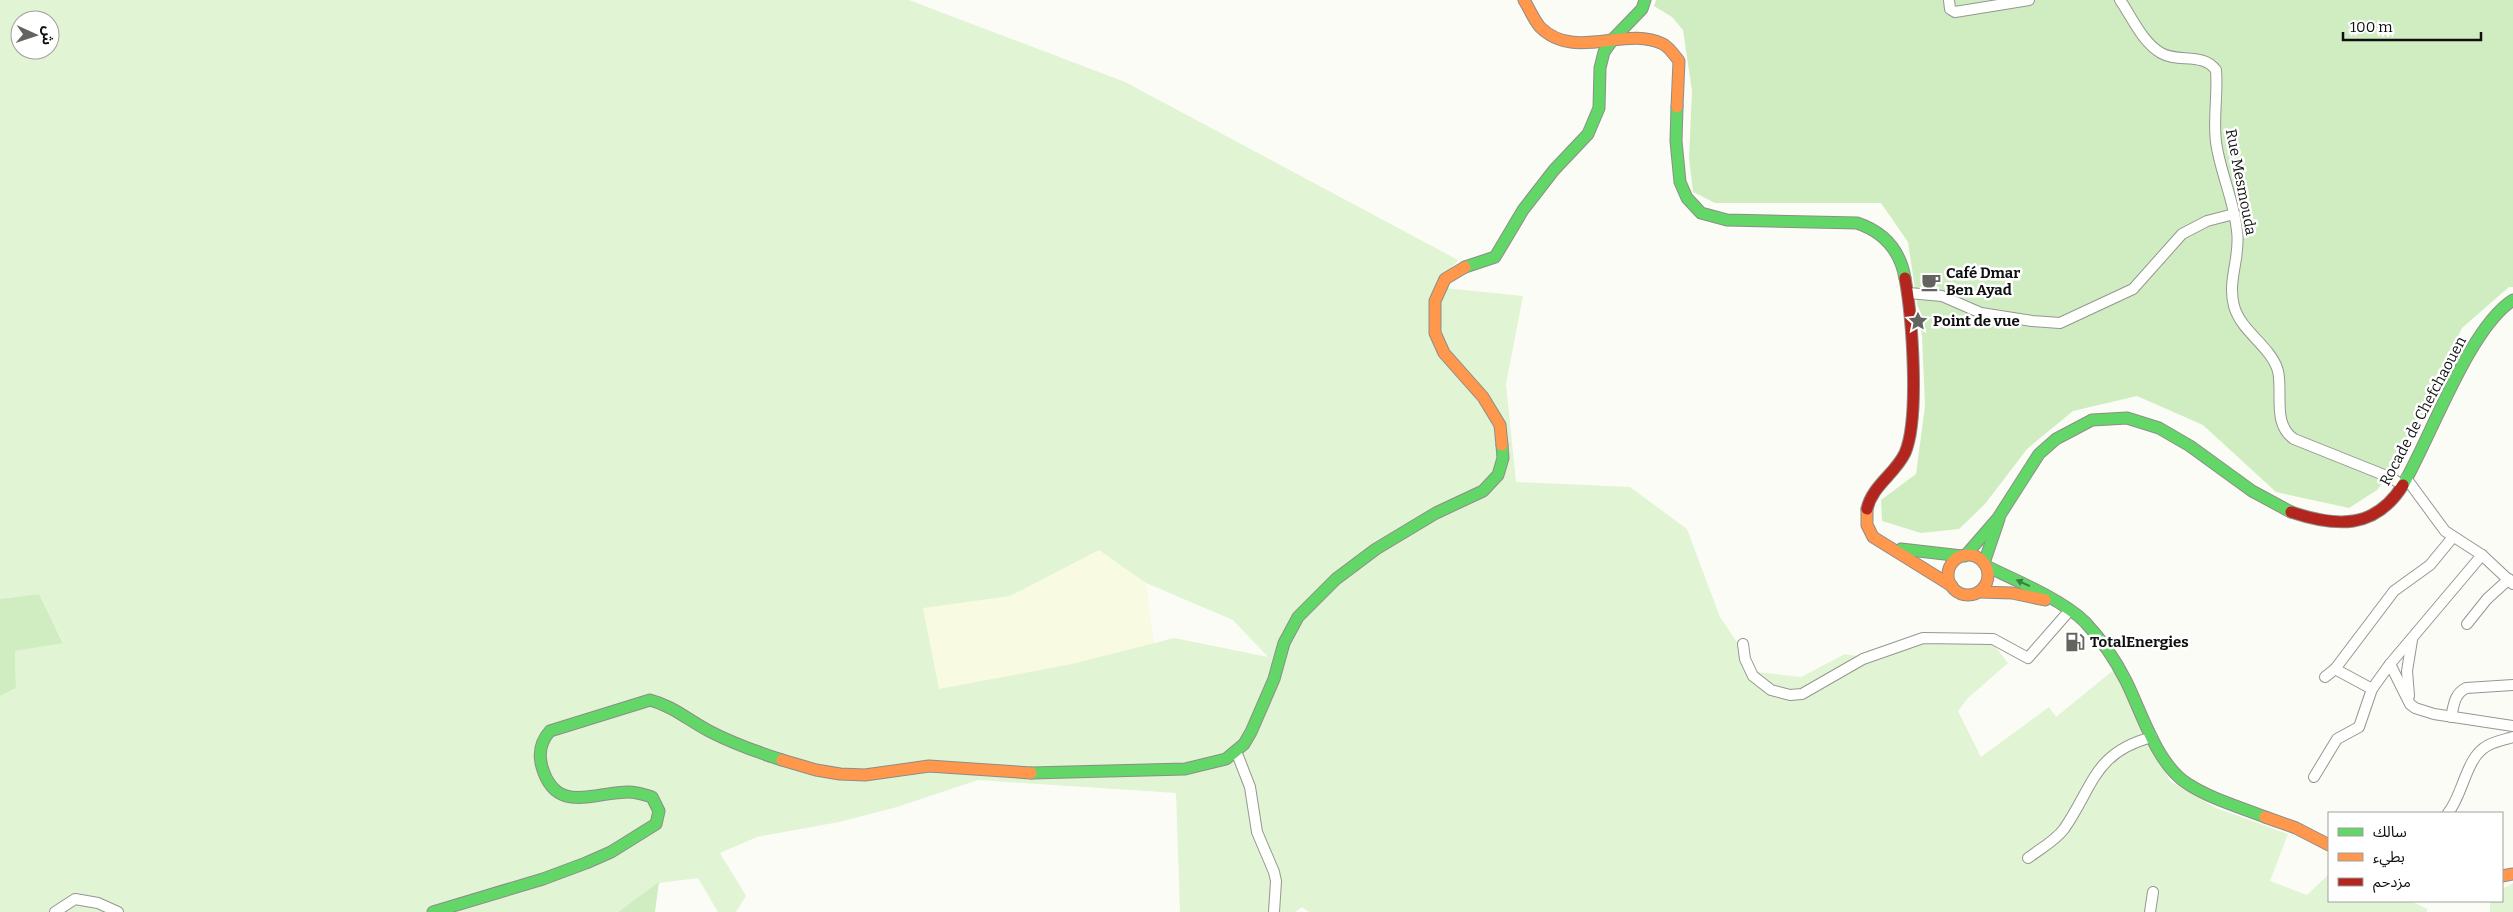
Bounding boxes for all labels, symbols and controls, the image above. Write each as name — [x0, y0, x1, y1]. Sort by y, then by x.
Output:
north arrow — [10, 10, 60, 60]
scale bar — [2343, 10, 2480, 42]
text: 100 m — [2350, 18, 2393, 36]
text: ش — [38, 26, 56, 46]
street label: Rue Mesmouda — [2222, 127, 2260, 237]
place label: Café Dmar Ben Ayad — [1946, 264, 2020, 299]
cafe icon: Café Dmar Ben Ayad — [1920, 271, 1942, 293]
place icon: Point de vue — [1907, 310, 1929, 332]
place label: Point de vue — [1933, 312, 2020, 330]
street label: Rocade de Chefchaouen — [2376, 333, 2470, 489]
one-way arrow — [2016, 579, 2030, 587]
fuel station icon: TotalEnergies — [2064, 631, 2086, 653]
place label: TotalEnergies — [2090, 633, 2189, 651]
legend — [2328, 812, 2503, 902]
text: سالك — [2373, 823, 2407, 841]
text: بطيء — [2373, 848, 2405, 868]
text: مزدحم — [2373, 873, 2411, 893]

